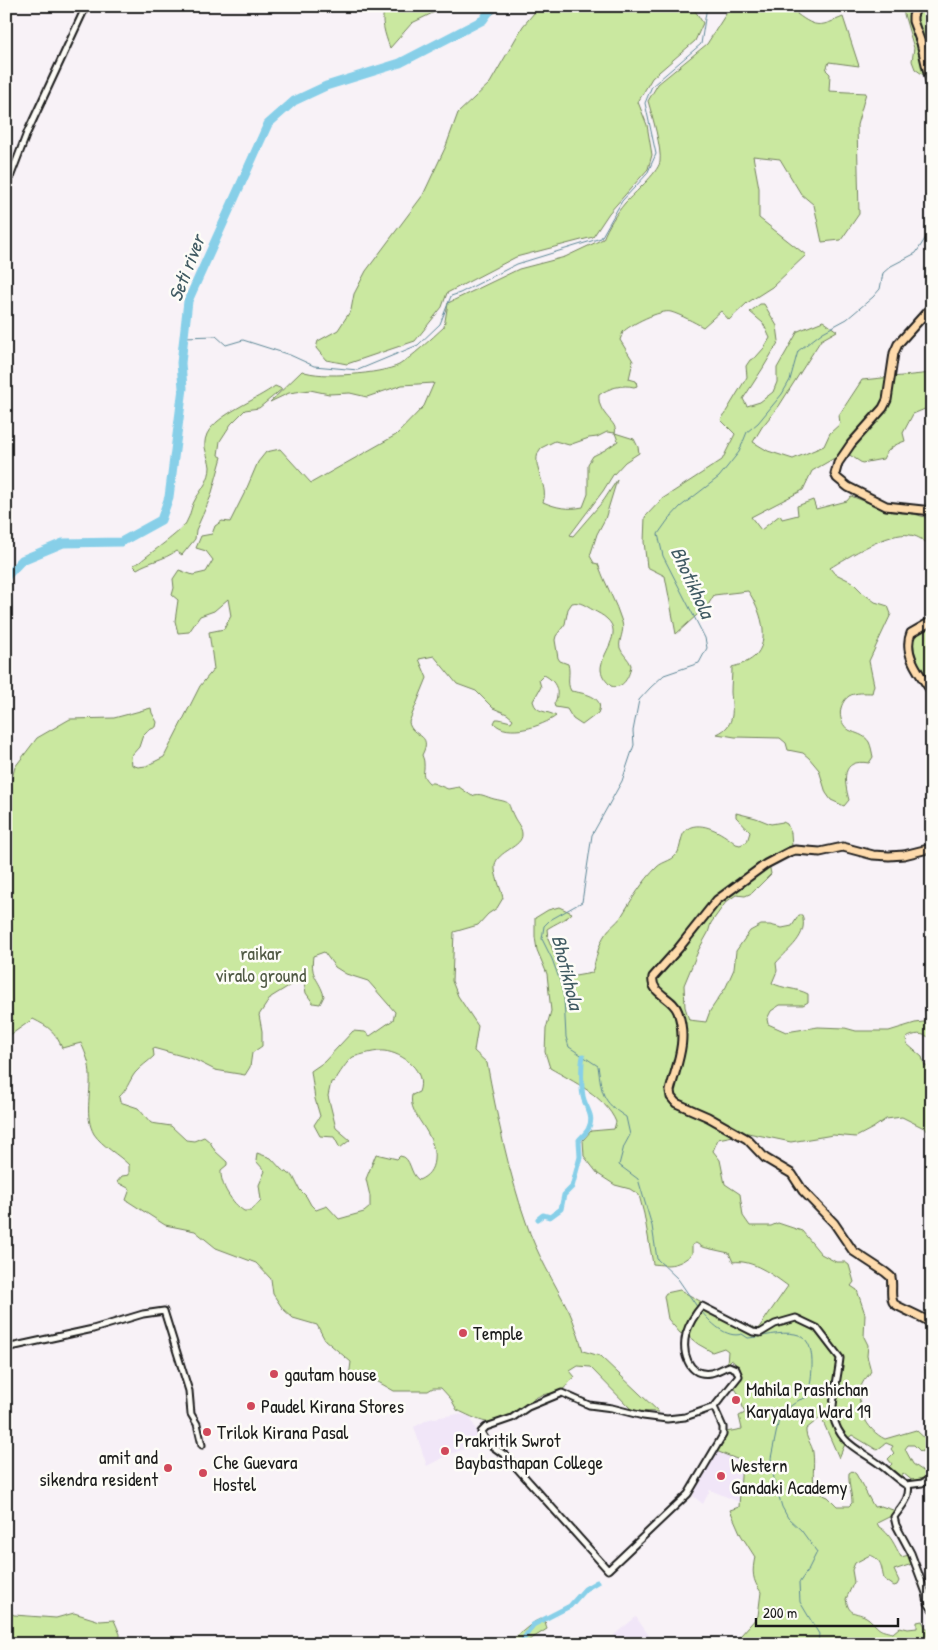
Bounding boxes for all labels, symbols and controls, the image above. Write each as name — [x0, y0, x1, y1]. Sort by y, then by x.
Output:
water label: Seti river — [161, 229, 212, 305]
water label: Bhotikhola — [665, 542, 722, 624]
water label: Bhotikhola — [546, 932, 591, 1014]
park label: raikar viralo ground — [216, 940, 307, 988]
place label: Temple — [473, 1320, 524, 1346]
marker: Temple — [457, 1327, 469, 1339]
place label: gautam house — [284, 1361, 377, 1387]
marker: gautam house — [268, 1368, 280, 1380]
place label: Mahila Prashichan Karyalaya Ward 19 — [746, 1376, 871, 1424]
place label: Paudel Kirana Stores — [261, 1393, 404, 1419]
marker: Mahila Prashichan Karyalaya Ward 19 — [730, 1394, 742, 1406]
marker: Paudel Kirana Stores — [245, 1400, 257, 1412]
place label: Trilok Kirana Pasal — [217, 1419, 349, 1445]
marker: Trilok Kirana Pasal — [201, 1426, 213, 1438]
place label: Prakritik Swrot Baybasthapan College — [455, 1427, 603, 1475]
place label: amit and sikendra resident — [39, 1444, 159, 1492]
marker: Prakritik Swrot Baybasthapan College — [439, 1445, 451, 1457]
place label: Che Guevara Hostel — [213, 1449, 298, 1497]
place label: Western Gandaki Academy — [731, 1452, 848, 1500]
marker: amit and sikendra resident — [162, 1462, 174, 1474]
marker: Che Guevara Hostel — [197, 1467, 209, 1479]
marker: Western Gandaki Academy — [715, 1470, 727, 1482]
scale bar — [756, 1595, 898, 1627]
text: 200 m — [763, 1602, 797, 1623]

